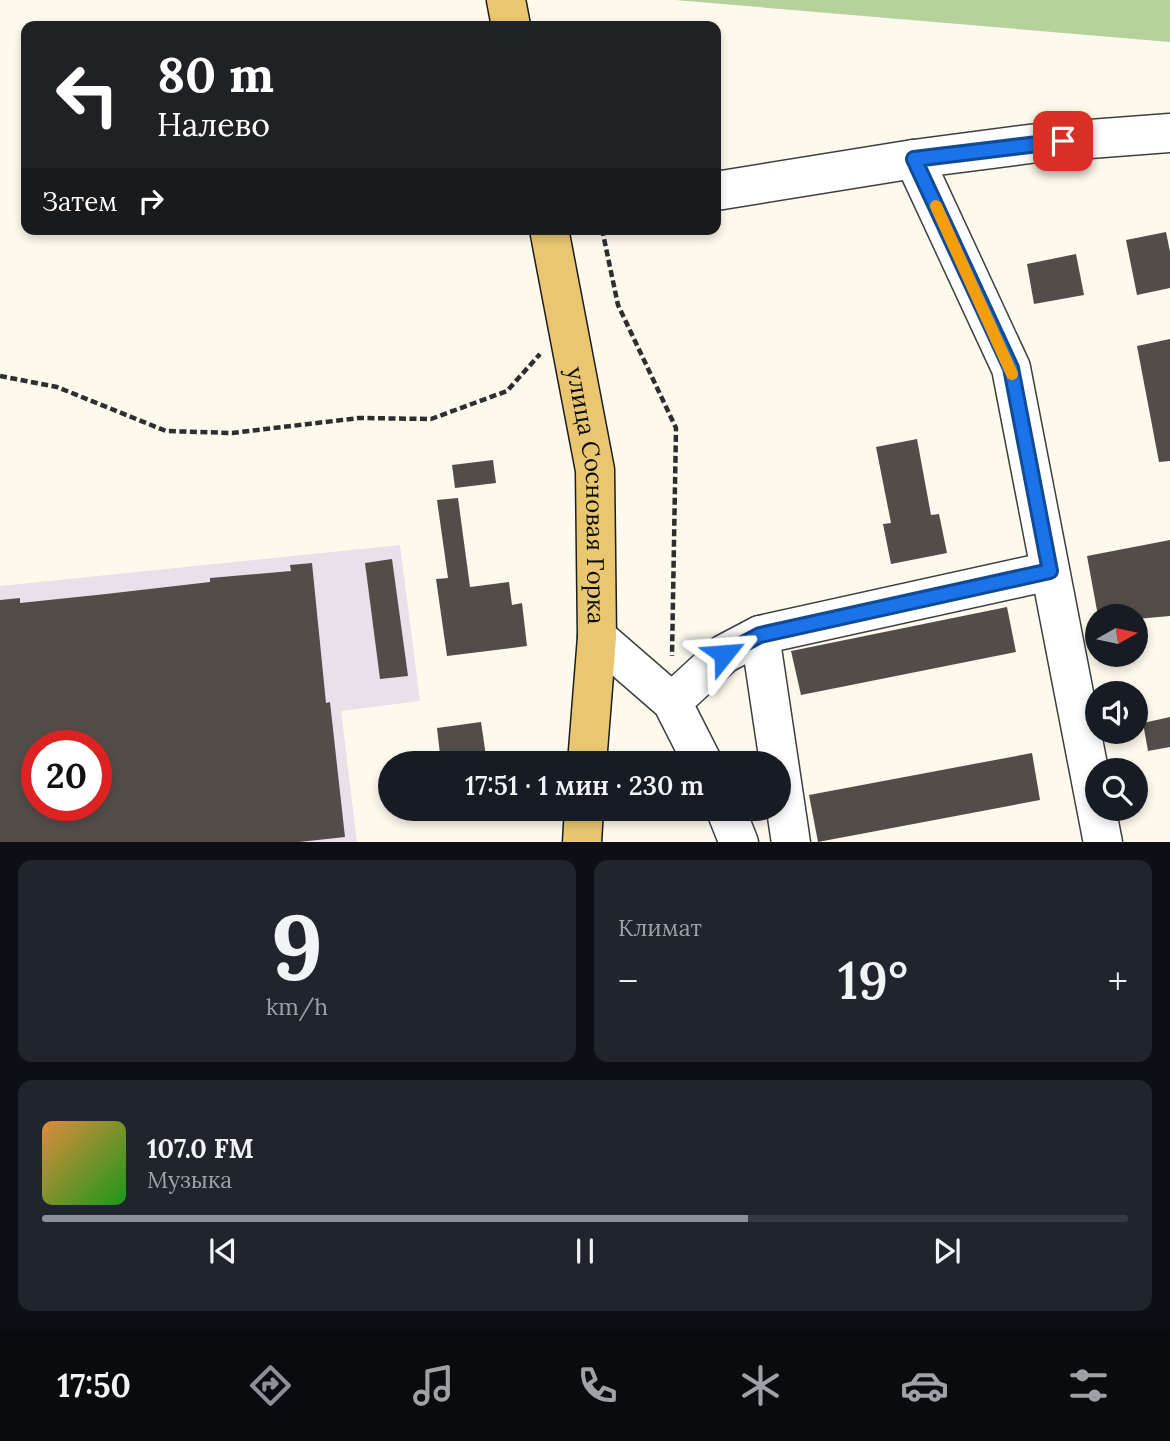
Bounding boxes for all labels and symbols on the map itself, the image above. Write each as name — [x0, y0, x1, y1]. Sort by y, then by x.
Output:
pin — [1033, 111, 1093, 171]
street label: улица Сосновая Горка — [560, 364, 612, 624]
north arrow — [1085, 604, 1148, 667]
position arrow — [687, 617, 761, 691]
speed limit sign: 20 — [21, 730, 112, 821]

